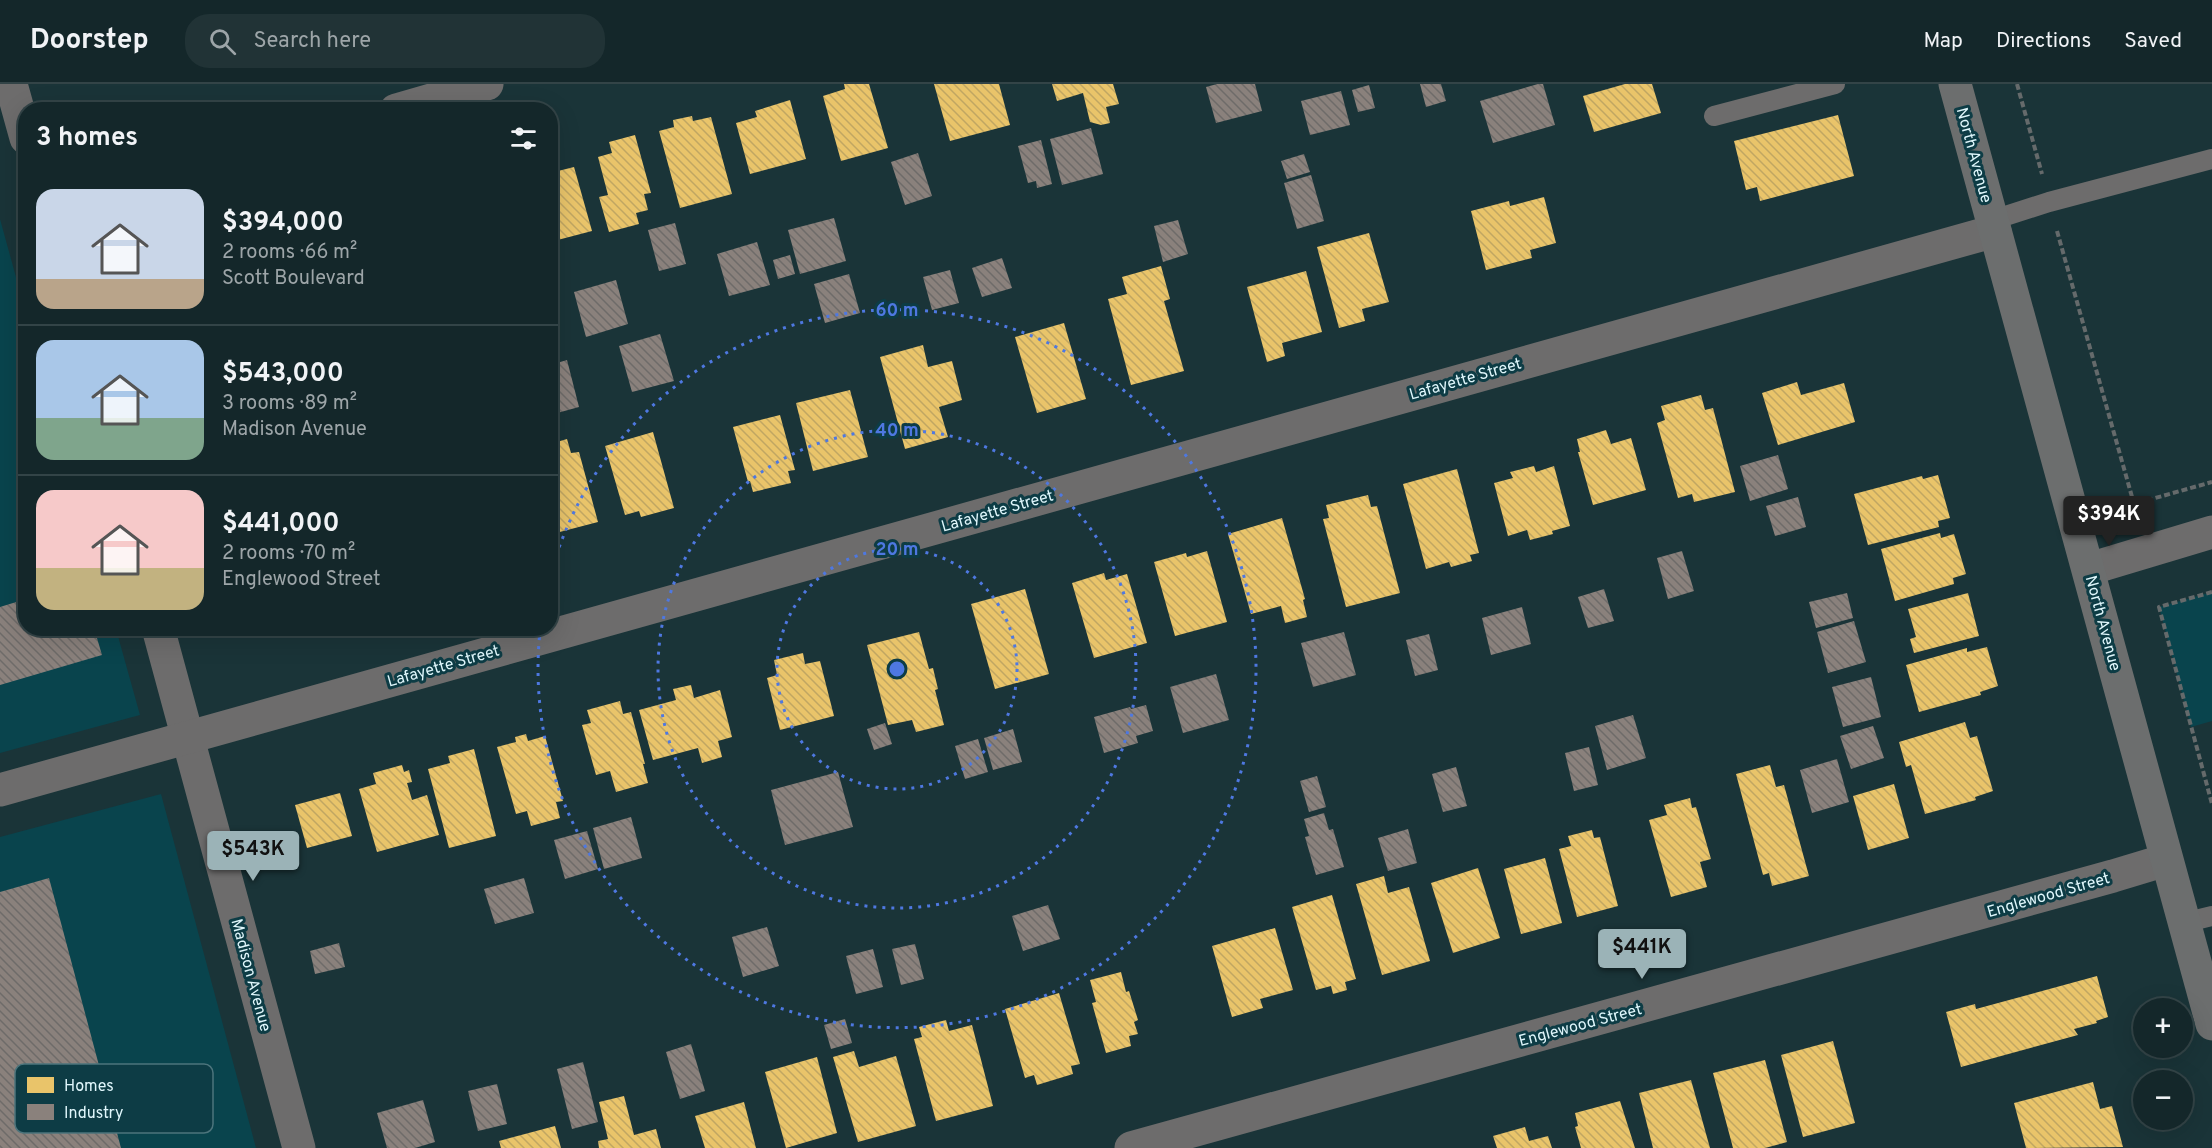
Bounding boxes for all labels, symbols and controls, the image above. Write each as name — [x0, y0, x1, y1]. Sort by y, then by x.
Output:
search box — [185, 14, 605, 68]
text: Doorstep — [30, 23, 149, 59]
icon: search — [206, 25, 239, 58]
text: Search here — [254, 28, 371, 55]
text: Map — [1923, 28, 1963, 55]
text: Directions — [1996, 28, 2091, 55]
text: Saved — [2124, 28, 2182, 55]
street label: North Avenue — [1951, 106, 1995, 205]
text: 3 homes — [36, 122, 138, 155]
icon: filters — [507, 122, 540, 155]
text: $394,000 — [222, 207, 344, 240]
icon: home — [84, 213, 156, 285]
text: 2 rooms · 66 m² — [222, 240, 357, 266]
text: Scott Boulevard — [222, 266, 365, 292]
text: 60 m — [875, 300, 919, 323]
street label: Lafayette Street — [1407, 354, 1524, 406]
text: $543,000 — [222, 358, 344, 391]
icon: home — [84, 364, 156, 436]
text: 3 rooms · 89 m² — [222, 391, 357, 417]
text: Madison Avenue — [222, 417, 367, 443]
text: 40 m — [875, 420, 919, 443]
street label: Lafayette Street — [939, 486, 1056, 538]
pin: $394K — [2067, 496, 2151, 547]
text: $394K — [2077, 502, 2141, 528]
text: $441,000 — [222, 508, 340, 541]
icon: home — [84, 514, 156, 586]
text: 20 m — [875, 539, 919, 562]
text: 2 rooms · 70 m² — [222, 541, 355, 567]
text: Englewood Street — [222, 567, 381, 593]
street label: North Avenue — [2080, 574, 2124, 673]
street label: Lafayette Street — [385, 641, 502, 693]
centre of rings — [887, 659, 907, 679]
pin: $543K — [211, 831, 295, 882]
text: $543K — [221, 837, 285, 863]
street label: Englewood Street — [1985, 869, 2112, 923]
street label: Madison Avenue — [225, 917, 275, 1034]
pin: $441K — [1600, 929, 1684, 980]
text: $441K — [1612, 935, 1672, 961]
map controls — [2133, 998, 2193, 1130]
button: + — [2133, 998, 2193, 1058]
street label: Englewood Street — [1517, 1000, 1644, 1052]
legend — [15, 1064, 213, 1133]
button: − — [2133, 1070, 2193, 1130]
text: Homes — [64, 1077, 114, 1097]
text: Industry — [64, 1104, 123, 1124]

